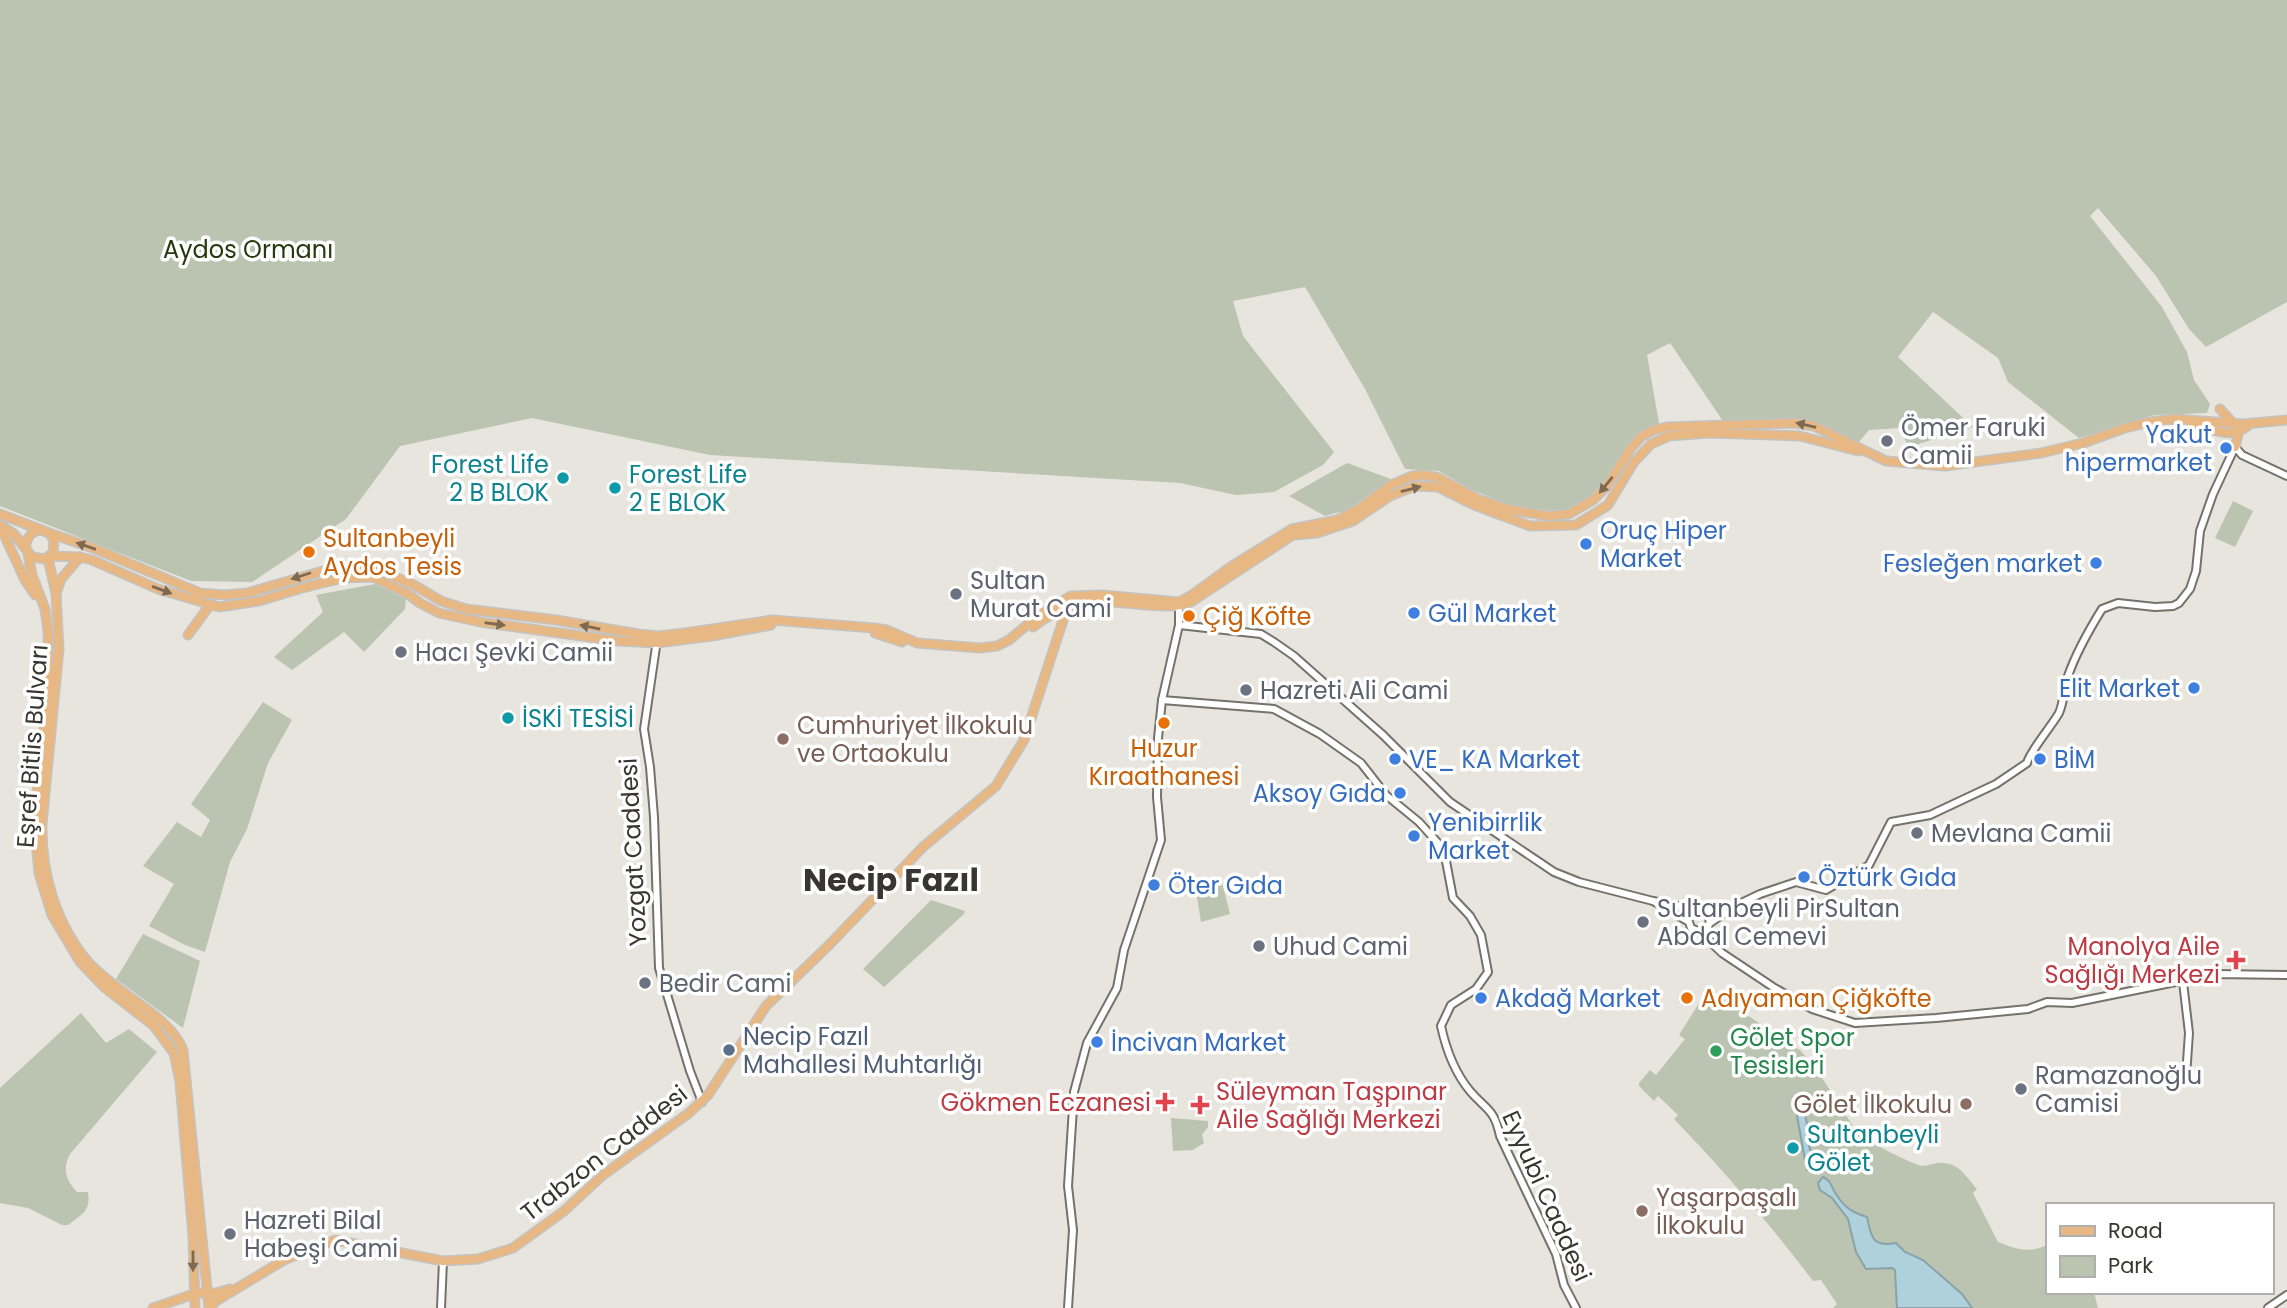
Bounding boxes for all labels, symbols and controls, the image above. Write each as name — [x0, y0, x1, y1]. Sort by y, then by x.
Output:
park label: Aydos Ormanı — [163, 233, 333, 266]
place label: Ömer Faruki Camii — [1901, 411, 2046, 472]
place label: Yakut hipermarket — [2065, 418, 2212, 479]
one-way arrow — [1795, 420, 1817, 431]
marker: Ömer Faruki Camii — [1879, 433, 1895, 449]
marker: Yakut hipermarket — [2218, 440, 2234, 456]
place label: Forest Life 2 B BLOK — [431, 448, 549, 509]
place label: Forest Life 2 E BLOK — [629, 458, 747, 519]
marker: Forest Life 2 B BLOK — [555, 470, 571, 486]
one-way arrow — [1598, 476, 1613, 494]
marker: Forest Life 2 E BLOK — [607, 480, 623, 496]
one-way arrow — [1400, 483, 1422, 494]
place label: Oruç Hiper Market — [1600, 514, 1727, 575]
place label: Sultanbeyli Aydos Tesis — [323, 522, 462, 583]
marker: Oruç Hiper Market — [1578, 536, 1594, 552]
one-way arrow — [75, 540, 96, 551]
marker: Sultanbeyli Aydos Tesis — [301, 544, 317, 560]
place label: Fesleğen market — [1883, 547, 2082, 580]
marker: Fesleğen market — [2088, 555, 2104, 571]
place label: Sultan Murat Cami — [970, 564, 1112, 625]
one-way arrow — [291, 572, 312, 582]
one-way arrow — [151, 585, 172, 596]
marker: Sultan Murat Cami — [948, 586, 964, 602]
place label: Gül Market — [1428, 597, 1556, 630]
place label: Çiğ Köfte — [1203, 600, 1311, 633]
marker: Gül Market — [1406, 605, 1422, 621]
marker: Çiğ Köfte — [1181, 608, 1197, 624]
one-way arrow — [484, 618, 506, 629]
one-way arrow — [579, 621, 601, 632]
place label: Hacı Şevki Camii — [415, 636, 613, 669]
street label: Eşref Bitlis Bulvarı — [8, 643, 56, 849]
marker: Hacı Şevki Camii — [393, 644, 409, 660]
place label: Elit Market — [2059, 672, 2180, 705]
place label: Hazreti Ali Cami — [1260, 674, 1448, 707]
marker: Elit Market — [2186, 680, 2202, 696]
marker: Hazreti Ali Cami — [1238, 682, 1254, 698]
place label: İSKİ TESİSİ — [522, 702, 634, 735]
place label: Cumhuriyet İlkokulu ve Ortaokulu — [797, 709, 1033, 770]
marker: İSKİ TESİSİ — [500, 710, 516, 726]
marker: Huzur Kıraathanesi — [1156, 715, 1172, 731]
marker: Cumhuriyet İlkokulu ve Ortaokulu — [775, 731, 791, 747]
place label: Huzur Kıraathanesi — [1089, 732, 1239, 793]
place label: VE_ KA Market — [1409, 743, 1580, 776]
place label: BİM — [2054, 743, 2095, 776]
marker: VE_ KA Market — [1387, 751, 1403, 767]
marker: BİM — [2032, 751, 2048, 767]
street label: Yozgat Caddesi — [612, 757, 654, 947]
place label: Aksoy Gıda — [1253, 777, 1386, 810]
marker: Aksoy Gıda — [1392, 785, 1408, 801]
place label: Yenibirrlik Market — [1428, 806, 1543, 867]
place label: Mevlana Camii — [1931, 817, 2111, 850]
marker: Mevlana Camii — [1909, 825, 1925, 841]
marker: Yenibirrlik Market — [1406, 828, 1422, 844]
district label: Necip Fazıl — [803, 857, 979, 902]
place label: Öztürk Gıda — [1818, 861, 1957, 894]
place label: Öter Gıda — [1168, 869, 1283, 902]
marker: Öztürk Gıda — [1796, 869, 1812, 885]
marker: Öter Gıda — [1146, 877, 1162, 893]
place label: Sultanbeyli PirSultan Abdal Cemevi — [1657, 892, 1900, 953]
marker: Sultanbeyli PirSultan Abdal Cemevi — [1635, 914, 1651, 930]
place label: Uhud Cami — [1273, 930, 1408, 963]
place label: Manolya Aile Sağlığı Merkezi — [2045, 930, 2220, 991]
marker: Uhud Cami — [1251, 938, 1267, 954]
marker: Manolya Aile Sağlığı Merkezi — [2226, 950, 2246, 970]
place label: Bedir Cami — [659, 967, 791, 1000]
marker: Bedir Cami — [637, 975, 653, 991]
place label: Akdağ Market — [1495, 982, 1660, 1015]
place label: Adıyaman Çiğköfte — [1701, 982, 1932, 1015]
marker: Akdağ Market — [1473, 990, 1489, 1006]
marker: Adıyaman Çiğköfte — [1679, 990, 1695, 1006]
place label: Necip Fazıl Mahallesi Muhtarlığı — [743, 1020, 982, 1081]
place label: Gölet Spor Tesisleri — [1730, 1021, 1855, 1082]
place label: İncivan Market — [1111, 1026, 1286, 1059]
marker: İncivan Market — [1089, 1034, 1105, 1050]
marker: Necip Fazıl Mahallesi Muhtarlığı — [721, 1042, 737, 1058]
marker: Gölet Spor Tesisleri — [1708, 1043, 1724, 1059]
place label: Ramazanoğlu Camisi — [2035, 1059, 2202, 1120]
place label: Süleyman Taşpınar Aile Sağlığı Merkezi — [1216, 1075, 1447, 1136]
street label: Trabzon Caddesi — [514, 1078, 694, 1228]
marker: Ramazanoğlu Camisi — [2013, 1081, 2029, 1097]
place label: Gökmen Eczanesi — [941, 1086, 1151, 1119]
place label: Gölet İlkokulu — [1794, 1088, 1952, 1121]
marker: Gökmen Eczanesi — [1157, 1094, 1173, 1110]
marker: Süleyman Taşpınar Aile Sağlığı Merkezi — [1190, 1095, 1210, 1115]
marker: Gölet İlkokulu — [1958, 1096, 1974, 1112]
street label: Eyyubi Caddesi — [1495, 1105, 1599, 1287]
place label: Sultanbeyli Gölet — [1807, 1118, 1939, 1179]
marker: Sultanbeyli Gölet — [1785, 1140, 1801, 1156]
place label: Yaşarpaşalı İlkokulu — [1656, 1181, 1797, 1242]
marker: Yaşarpaşalı İlkokulu — [1634, 1203, 1650, 1219]
legend — [2046, 1203, 2273, 1294]
place label: Hazreti Bilal Habeşi Cami — [244, 1204, 398, 1265]
text: Road — [2108, 1216, 2163, 1245]
marker: Hazreti Bilal Habeşi Cami — [222, 1226, 238, 1242]
one-way arrow — [187, 1250, 199, 1272]
text: Park — [2108, 1251, 2153, 1280]

